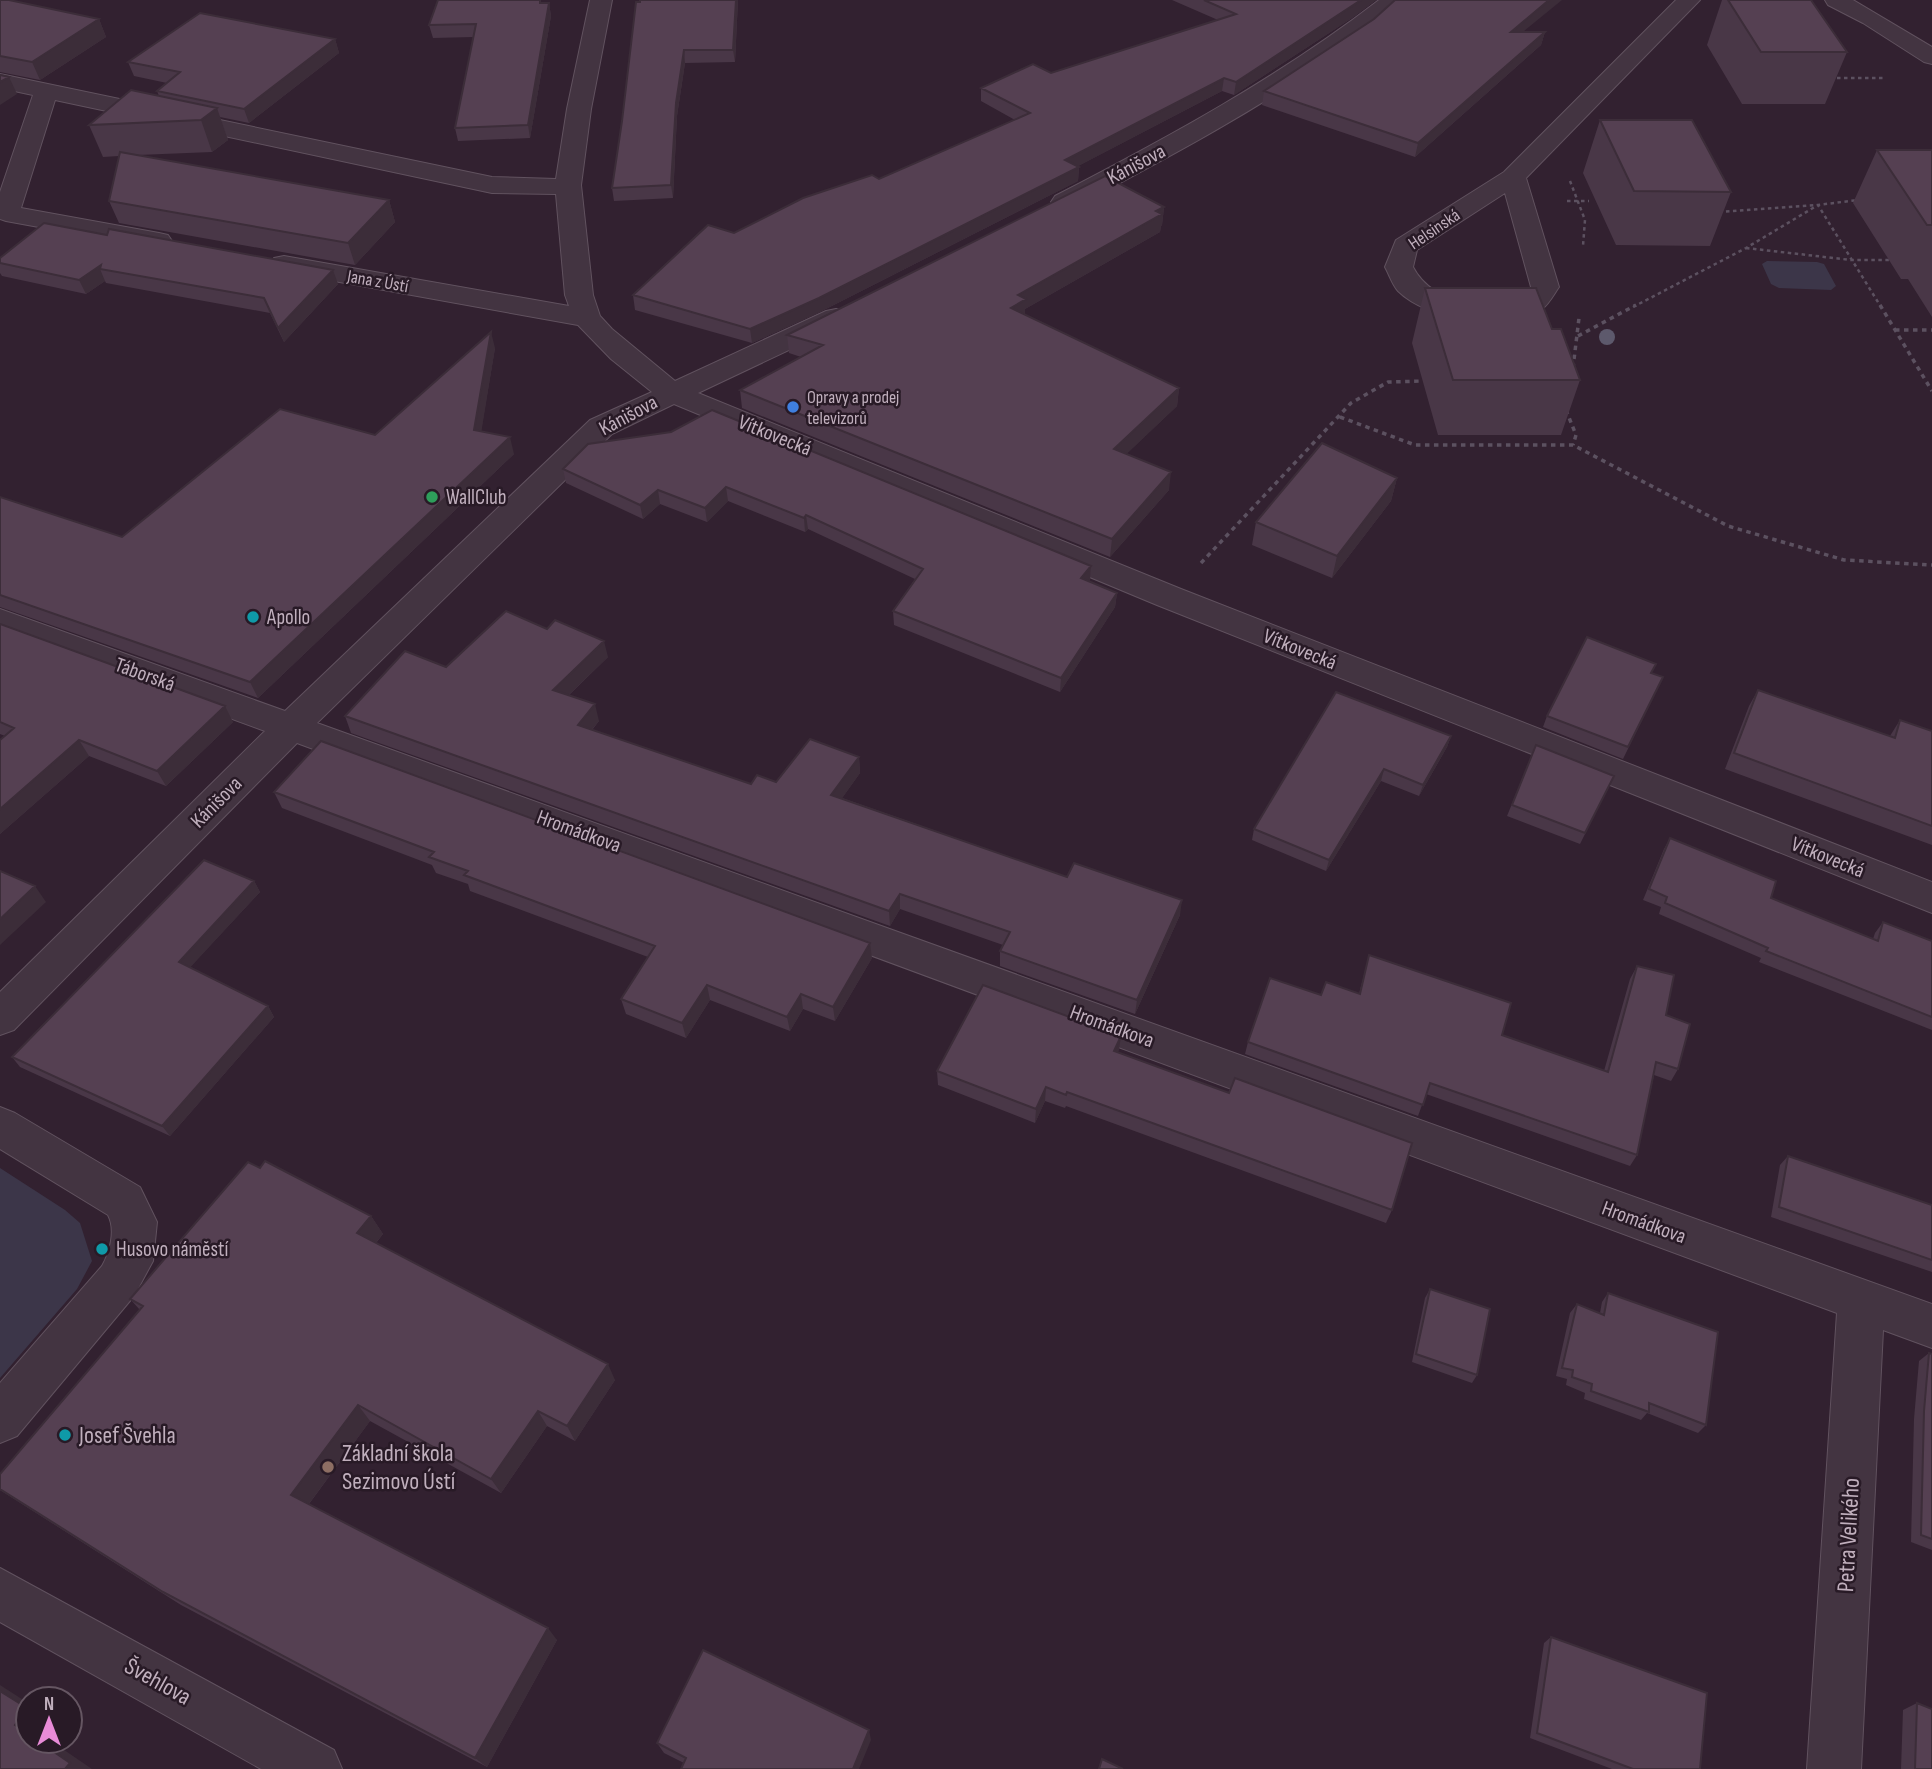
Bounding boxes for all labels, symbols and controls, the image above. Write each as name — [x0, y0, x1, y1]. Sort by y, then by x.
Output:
street label: Kánišova — [1103, 139, 1170, 190]
street label: Helsinská — [1405, 205, 1464, 254]
street label: Jana z Ústí — [345, 266, 411, 297]
place label: Opravy a prodej televizorů — [807, 387, 899, 429]
street label: Kánišova — [595, 390, 662, 441]
marker: Opravy a prodej televizorů — [785, 399, 801, 415]
street label: Vítkovecká — [734, 409, 815, 461]
place label: WallClub — [446, 485, 507, 510]
marker: WallClub — [424, 489, 440, 505]
place label: Apollo — [266, 605, 310, 630]
marker: Apollo — [245, 609, 261, 625]
street label: Vítkovecká — [1259, 623, 1340, 675]
street label: Táborská — [111, 652, 178, 697]
street label: Kánišova — [185, 771, 247, 833]
street label: Hromádkova — [533, 805, 624, 858]
street label: Vítkovecká — [1787, 831, 1868, 883]
street label: Hromádkova — [1066, 1000, 1157, 1053]
street label: Hromádkova — [1598, 1196, 1689, 1249]
place label: Husovo náměstí — [116, 1237, 228, 1262]
marker: Husovo náměstí — [94, 1241, 110, 1257]
place label: Josef Švehla — [78, 1421, 176, 1450]
marker: Josef Švehla — [57, 1427, 73, 1443]
place label: Základní škola Sezimovo Ústí — [342, 1439, 456, 1496]
marker: Základní škola Sezimovo Ústí — [320, 1459, 336, 1475]
street label: Petra Velikého — [1831, 1477, 1866, 1593]
street label: Švehlova — [119, 1651, 196, 1711]
north arrow — [14, 1685, 84, 1755]
text: N — [44, 1693, 54, 1716]

